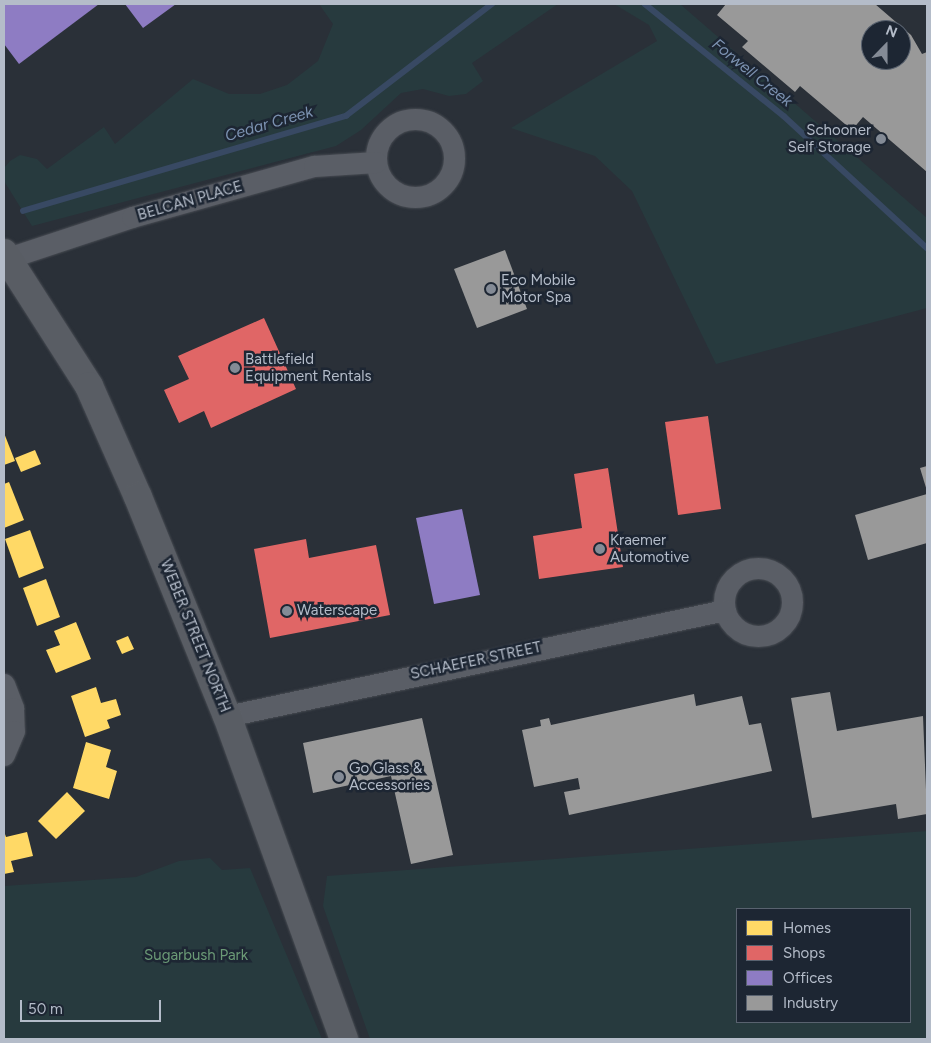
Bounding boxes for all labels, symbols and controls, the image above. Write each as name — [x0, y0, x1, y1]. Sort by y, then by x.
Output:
north arrow — [861, 20, 911, 70]
text: N — [883, 22, 900, 41]
water label: Forwell Creek — [708, 35, 796, 111]
water label: Cedar Creek — [223, 102, 315, 146]
place label: Schooner Self Storage — [788, 121, 871, 156]
marker: Schooner Self Storage — [875, 133, 887, 145]
street label: BELCAN PLACE — [136, 177, 244, 225]
place label: Eco Mobile Motor Spa — [501, 271, 576, 306]
marker: Eco Mobile Motor Spa — [485, 283, 497, 295]
place label: Battlefield Equipment Rentals — [245, 350, 371, 385]
marker: Battlefield Equipment Rentals — [229, 362, 241, 374]
place label: Kraemer Automotive — [610, 531, 689, 566]
marker: Kraemer Automotive — [594, 543, 606, 555]
street label: WEBER STREET NORTH — [156, 557, 234, 715]
place label: Waterscape — [297, 602, 377, 620]
marker: Waterscape — [281, 605, 293, 617]
street label: SCHAEFER STREET — [409, 638, 543, 684]
place label: Go Glass & Accessories — [349, 759, 430, 794]
marker: Go Glass & Accessories — [333, 771, 345, 783]
legend — [736, 908, 911, 1023]
text: Homes — [783, 919, 831, 937]
text: Shops — [783, 944, 825, 962]
park label: Sugarbush Park — [144, 947, 248, 965]
text: Offices — [783, 969, 833, 987]
scale bar — [22, 990, 164, 1022]
text: Industry — [783, 994, 838, 1012]
text: 50 m — [28, 1000, 63, 1018]

